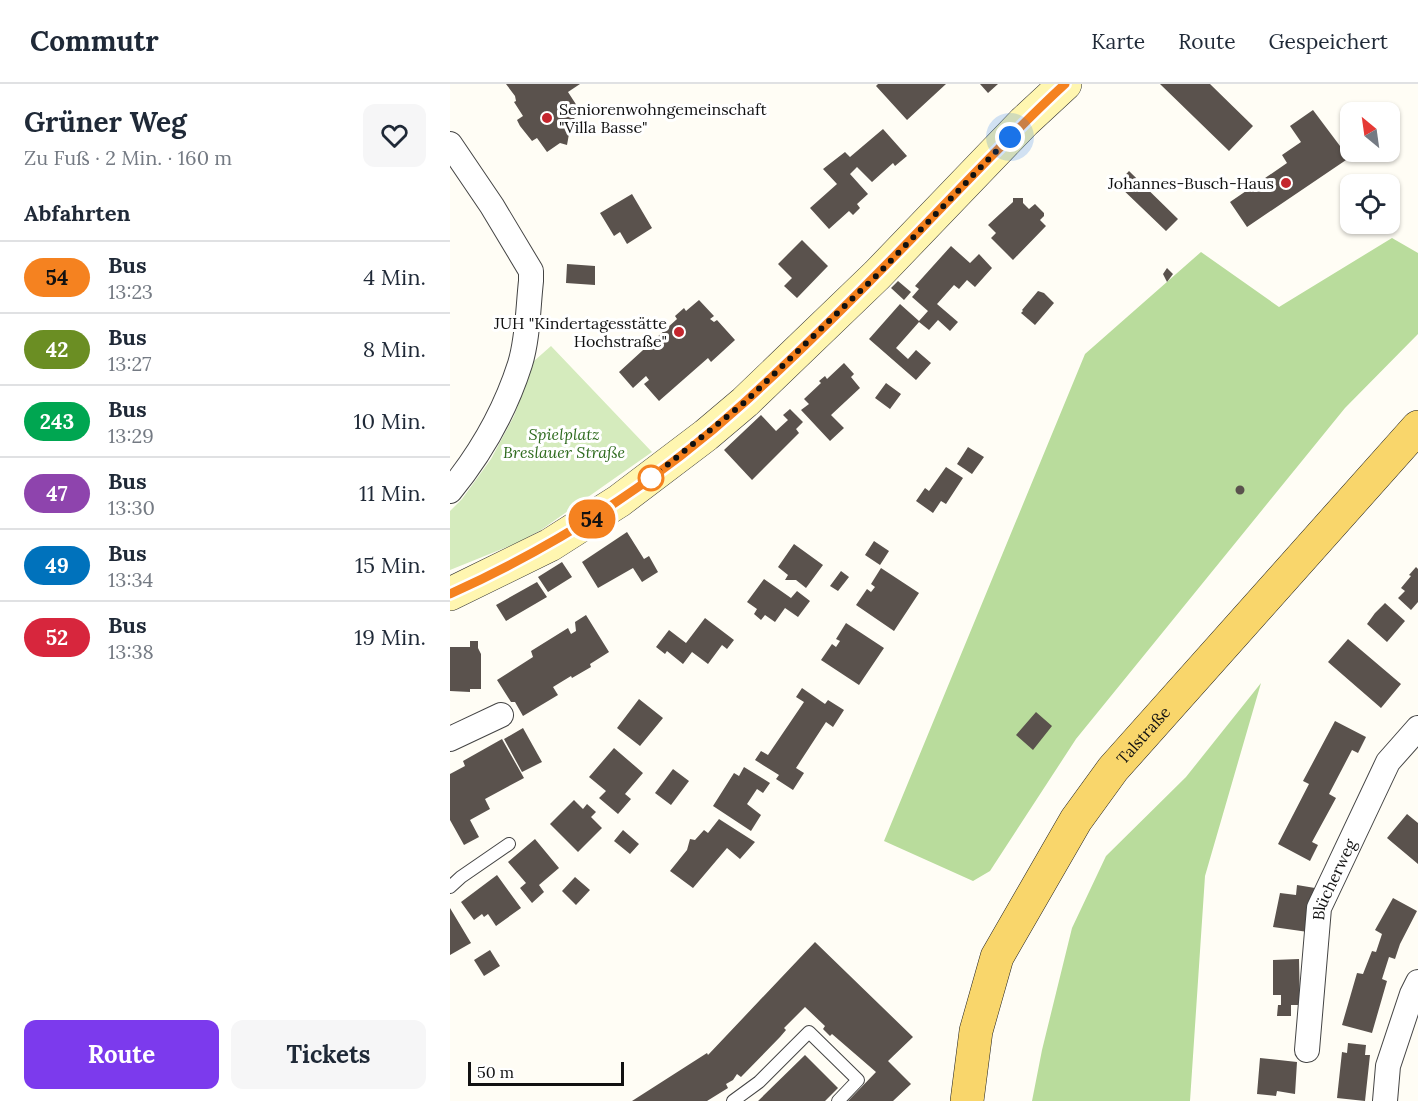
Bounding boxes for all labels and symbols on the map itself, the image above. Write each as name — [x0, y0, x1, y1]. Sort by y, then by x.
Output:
place label: Seniorenwohngemeinschaft "Villa Basse" — [559, 99, 768, 137]
north arrow — [1340, 102, 1400, 162]
marker: Seniorenwohngemeinschaft "Villa Basse" — [540, 111, 554, 125]
your location — [995, 122, 1025, 152]
place label: Johannes-Busch-Haus — [1107, 173, 1274, 193]
marker: Johannes-Busch-Haus — [1279, 176, 1293, 190]
place label: JUH "Kindertagesstätte Hochstraße" — [493, 313, 667, 351]
marker: JUH "Kindertagesstätte Hochstraße" — [672, 325, 686, 339]
park label: Spielplatz Breslauer Straße — [503, 424, 625, 462]
unlabelled marker — [638, 465, 664, 491]
line badge: 54 — [565, 500, 619, 538]
street label: Talstraße — [1112, 702, 1174, 768]
street label: Blücherweg — [1308, 835, 1361, 921]
scale bar — [468, 1059, 624, 1086]

